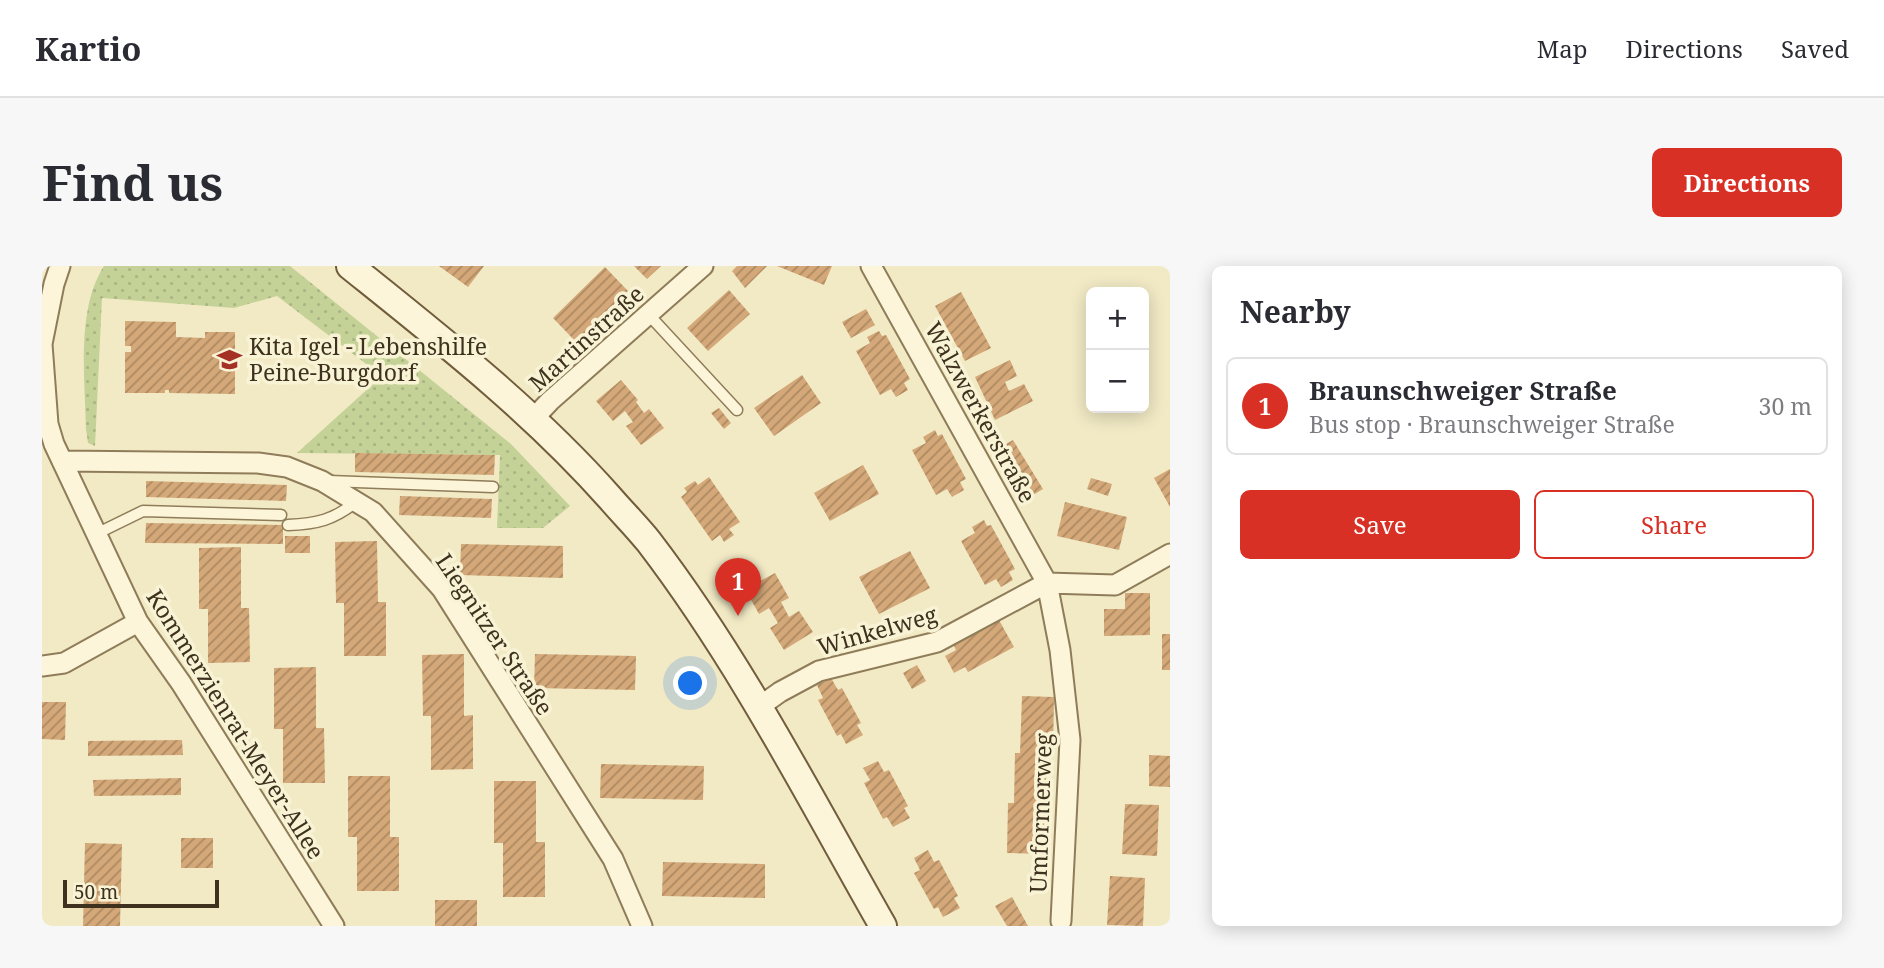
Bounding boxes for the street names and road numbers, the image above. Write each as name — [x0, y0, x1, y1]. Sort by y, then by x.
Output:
street label: Martinstraße — [522, 278, 650, 398]
street label: Walzwerkerstraße — [918, 316, 1044, 508]
street label: Liegnitzer Straße — [429, 547, 561, 721]
street label: Kommerzienrat-Meyer-Allee — [140, 583, 332, 865]
street label: Winkelweg — [813, 597, 941, 662]
street label: Umformerweg — [1021, 732, 1059, 894]

